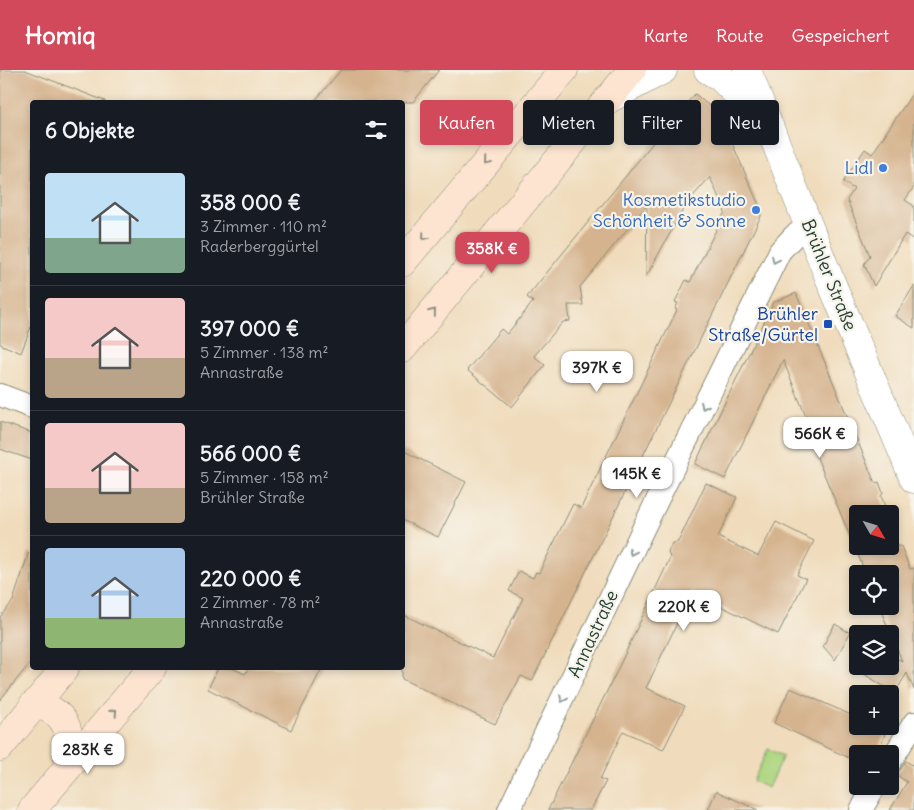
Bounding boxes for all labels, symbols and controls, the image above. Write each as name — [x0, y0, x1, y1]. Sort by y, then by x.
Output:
text: Homiq — [25, 20, 95, 50]
text: Karte — [644, 24, 688, 47]
text: Route — [716, 24, 763, 47]
text: Gespeichert — [791, 24, 889, 47]
chip: Kaufen — [420, 100, 513, 145]
chip: Mieten — [523, 100, 614, 145]
chip: Filter — [624, 100, 701, 145]
chip: Neu — [711, 100, 779, 145]
icon: filters — [362, 116, 390, 144]
text: 6 Objekte — [45, 117, 135, 144]
one-way arrow — [484, 156, 493, 165]
place label: Lidl — [845, 156, 873, 179]
marker: Lidl — [877, 162, 889, 174]
place label: Kosmetikstudio Schönheit & Sonne — [593, 188, 746, 232]
text: 358 000 € — [200, 189, 301, 216]
icon: home — [85, 193, 145, 253]
marker: Kosmetikstudio Schönheit & Sonne — [750, 204, 762, 216]
text: 3 Zimmer · 110 m² — [200, 216, 327, 236]
street label: Brühler Straße — [797, 216, 862, 334]
one-way arrow — [421, 231, 430, 240]
pin: 358K € — [451, 232, 533, 274]
text: Raderberggürtel — [200, 236, 319, 256]
text: 358K € — [466, 238, 518, 258]
one-way arrow — [771, 255, 781, 264]
place label: Brühler Straße/Gürtel — [708, 302, 819, 346]
one-way arrow — [428, 308, 437, 317]
text: 397 000 € — [200, 315, 299, 342]
icon: home — [85, 318, 145, 378]
marker: Brühler Straße/Gürtel — [822, 318, 834, 330]
text: 5 Zimmer · 138 m² — [200, 342, 329, 362]
pin: 397K € — [556, 350, 638, 393]
text: 397K € — [572, 357, 622, 377]
text: Annastraße — [200, 362, 283, 382]
one-way arrow — [699, 401, 710, 410]
pin: 566K € — [779, 416, 861, 459]
text: 566K € — [794, 423, 846, 443]
text: 566 000 € — [200, 440, 301, 467]
icon: home — [85, 443, 145, 503]
pin: 145K € — [596, 456, 678, 499]
text: 145K € — [613, 463, 661, 483]
text: 5 Zimmer · 158 m² — [200, 467, 329, 487]
text: Brühler Straße — [200, 487, 305, 507]
north arrow — [849, 505, 899, 555]
map controls — [849, 505, 899, 795]
one-way arrow — [628, 547, 639, 556]
text: 220 000 € — [200, 565, 302, 592]
button: locate — [849, 565, 899, 615]
icon: home — [85, 568, 145, 628]
street label: Annastraße — [562, 586, 623, 681]
pin: 220K € — [643, 590, 725, 632]
text: 2 Zimmer · 78 m² — [200, 592, 321, 612]
text: 220K € — [658, 596, 710, 616]
text: Annastraße — [200, 612, 283, 632]
button: layers — [849, 625, 899, 675]
button: + — [849, 685, 899, 735]
one-way arrow — [558, 694, 569, 703]
one-way arrow — [109, 708, 118, 717]
pin: 283K € — [47, 732, 129, 775]
text: 283K € — [62, 739, 114, 759]
button: − — [849, 745, 899, 795]

